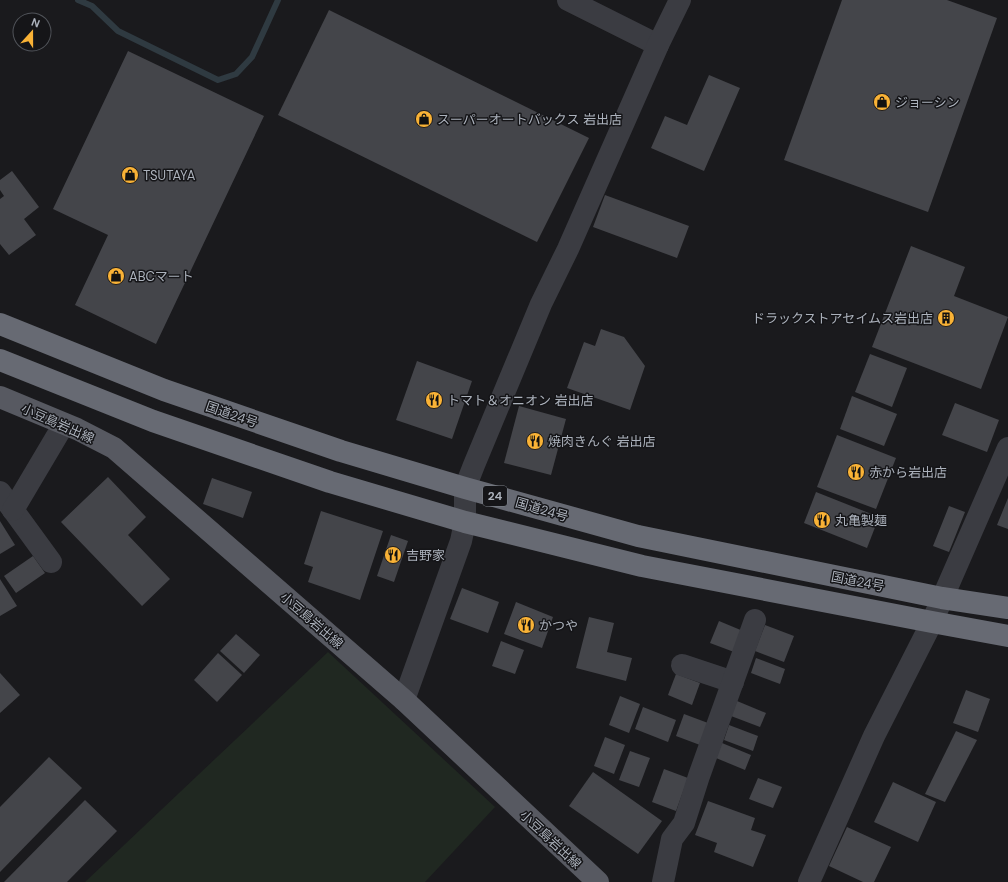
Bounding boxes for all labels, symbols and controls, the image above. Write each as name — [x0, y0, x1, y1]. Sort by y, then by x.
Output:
north arrow — [12, 12, 52, 52]
text: N — [29, 15, 42, 31]
shop icon: ジョーシン — [872, 92, 892, 112]
place label: ジョーシン — [895, 94, 960, 111]
shop icon: スーパーオートバックス 岩出店 — [414, 109, 434, 129]
place label: スーパーオートバックス 岩出店 — [437, 111, 622, 128]
shop icon: TSUTAYA — [120, 165, 140, 185]
place label: TSUTAYA — [143, 167, 196, 184]
shop icon: ABCマート — [106, 266, 126, 286]
place label: ABCマート — [129, 268, 194, 285]
building icon: ドラックストアセイムス岩出店 — [936, 308, 956, 328]
place label: ドラックストアセイムス岩出店 — [752, 310, 933, 327]
restaurant icon: トマト＆オニオン 岩出店 — [424, 390, 444, 410]
place label: トマト＆オニオン 岩出店 — [447, 392, 593, 409]
street label: 国道24号 — [203, 398, 260, 431]
street label: 小豆島岩出線 — [19, 400, 97, 447]
restaurant icon: 焼肉きんぐ 岩出店 — [525, 431, 545, 451]
place label: 焼肉きんぐ 岩出店 — [548, 433, 655, 450]
restaurant icon: 赤から岩出店 — [846, 462, 866, 482]
place label: 赤から岩出店 — [869, 464, 947, 481]
road number: 24 — [483, 486, 507, 506]
street label: 国道24号 — [513, 494, 570, 525]
restaurant icon: 丸亀製麺 — [812, 510, 832, 530]
place label: 丸亀製麺 — [835, 512, 887, 529]
restaurant icon: 吉野家 — [383, 545, 403, 565]
place label: 吉野家 — [406, 547, 445, 564]
street label: 国道24号 — [830, 568, 886, 595]
street label: 小豆島岩出線 — [277, 588, 347, 652]
restaurant icon: かつや — [516, 615, 536, 635]
place label: かつや — [539, 617, 578, 634]
street label: 小豆島岩出線 — [516, 807, 585, 872]

